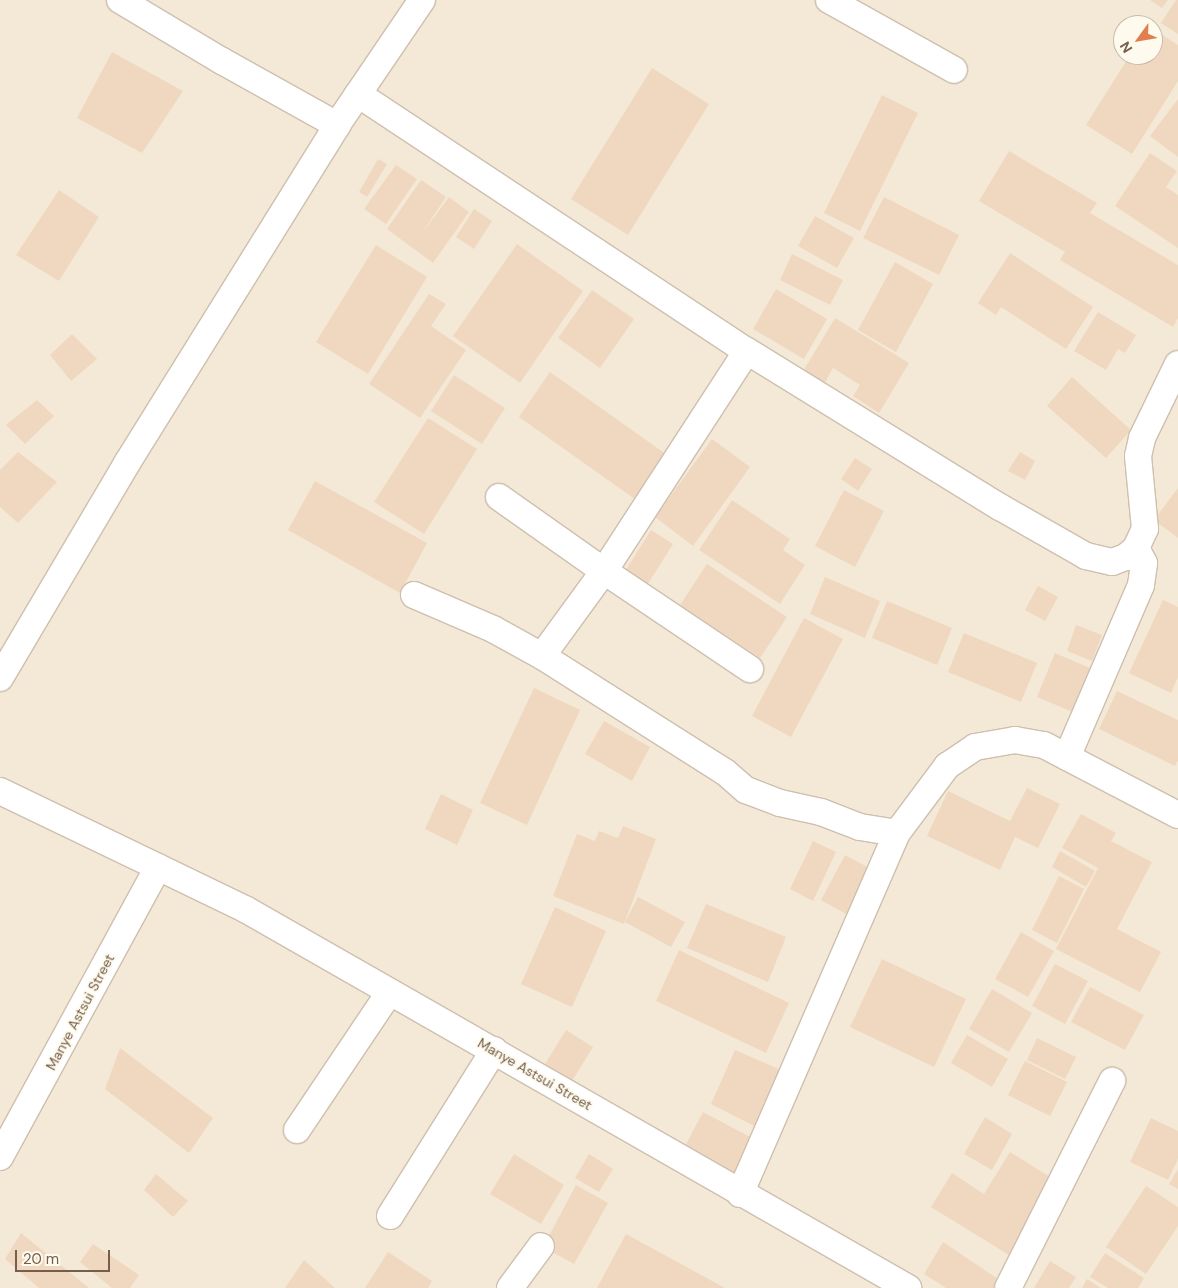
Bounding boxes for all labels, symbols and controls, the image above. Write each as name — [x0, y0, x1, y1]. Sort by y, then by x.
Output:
north arrow — [1113, 15, 1163, 65]
text: N — [1116, 38, 1136, 57]
street label: Manye Astsui Street — [42, 951, 118, 1073]
street label: Manye Astsui Street — [475, 1034, 595, 1114]
scale bar — [18, 1240, 112, 1272]
text: 20 m — [23, 1249, 59, 1269]

